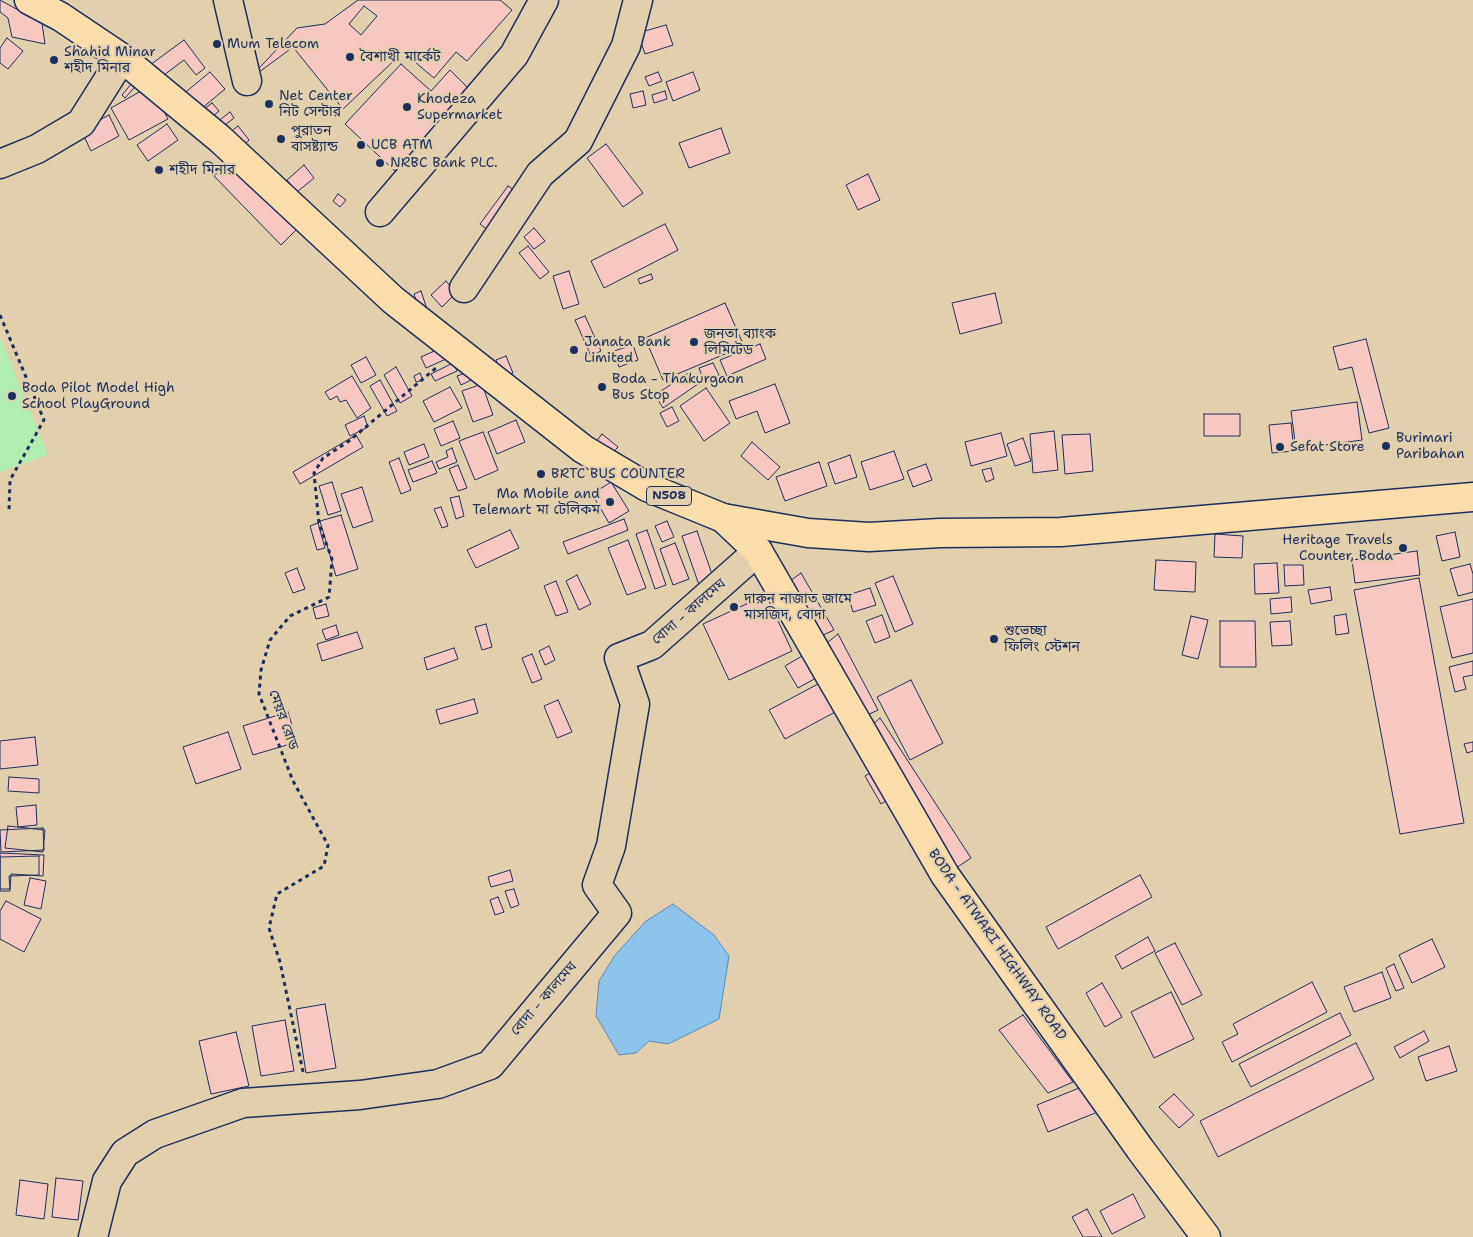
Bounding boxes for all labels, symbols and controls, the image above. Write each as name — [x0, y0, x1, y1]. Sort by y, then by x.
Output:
place label: Mum Telecom — [227, 36, 319, 52]
marker: Mum Telecom — [211, 38, 223, 50]
place label: Shahid Minar শহীদ মিনার — [64, 44, 156, 76]
place label: বৈশাখী মার্কেট — [360, 49, 441, 65]
marker: বৈশাখী মার্কেট — [344, 51, 356, 63]
marker: Shahid Minar শহীদ মিনার — [48, 54, 60, 66]
place label: Net Center নিট সেন্টার — [279, 88, 353, 120]
place label: Khodeza Supermarket — [417, 91, 502, 124]
marker: Net Center নিট সেন্টার — [263, 98, 275, 110]
marker: Khodeza Supermarket — [401, 101, 413, 113]
place label: পুরাতন বাসষ্ট্যান্ড — [291, 123, 338, 156]
marker: পুরাতন বাসষ্ট্যান্ড — [275, 133, 287, 145]
place label: UCB ATM — [371, 137, 433, 153]
marker: UCB ATM — [355, 139, 367, 151]
place label: NRBC Bank PLC. — [390, 155, 498, 171]
marker: NRBC Bank PLC. — [374, 157, 386, 169]
place label: শহীদ মিনার — [169, 162, 235, 178]
marker: শহীদ মিনার — [153, 164, 165, 176]
place label: জনতা ব্যাংক লিমিটেড — [704, 326, 776, 358]
place label: Janata Bank Limited — [584, 334, 671, 367]
marker: জনতা ব্যাংক লিমিটেড — [688, 336, 700, 348]
marker: Janata Bank Limited — [568, 344, 580, 356]
place label: Boda - Thakurgaon Bus Stop — [612, 371, 744, 404]
place label: Boda Pilot Model High School PlayGround — [22, 380, 175, 412]
marker: Boda - Thakurgaon Bus Stop — [596, 381, 608, 393]
marker: Boda Pilot Model High School PlayGround — [6, 390, 18, 402]
place label: Burimari Paribahan — [1396, 430, 1465, 462]
place label: Sefat Store — [1290, 439, 1365, 455]
marker: Burimari Paribahan — [1380, 440, 1392, 452]
marker: Sefat Store — [1274, 441, 1286, 453]
place label: BRTC BUS COUNTER — [551, 466, 685, 482]
marker: BRTC BUS COUNTER — [535, 468, 547, 480]
place label: Ma Mobile and Telemart মা টেলিকম — [472, 486, 600, 518]
road number: N508 — [646, 486, 692, 506]
marker: Ma Mobile and Telemart মা টেলিকম — [604, 496, 616, 508]
place label: Heritage Travels Counter, Boda — [1282, 532, 1393, 564]
marker: Heritage Travels Counter, Boda — [1397, 542, 1409, 554]
street label: বোদা - কালমেঘ — [649, 575, 729, 649]
place label: দারুন নাজাত জামে মাসজিদ, বোদা — [744, 591, 852, 624]
marker: দারুন নাজাত জামে মাসজিদ, বোদা — [728, 601, 740, 613]
place label: শুভেচ্ছা ফিলিং স্টেশন — [1004, 623, 1080, 656]
marker: শুভেচ্ছা ফিলিং স্টেশন — [988, 633, 1000, 645]
street label: মেয়র রোড — [264, 688, 302, 752]
street label: BODA - ATWARI HIGHWAY ROAD — [924, 846, 1070, 1044]
street label: বোদা - কালমেঘ — [507, 959, 581, 1039]

